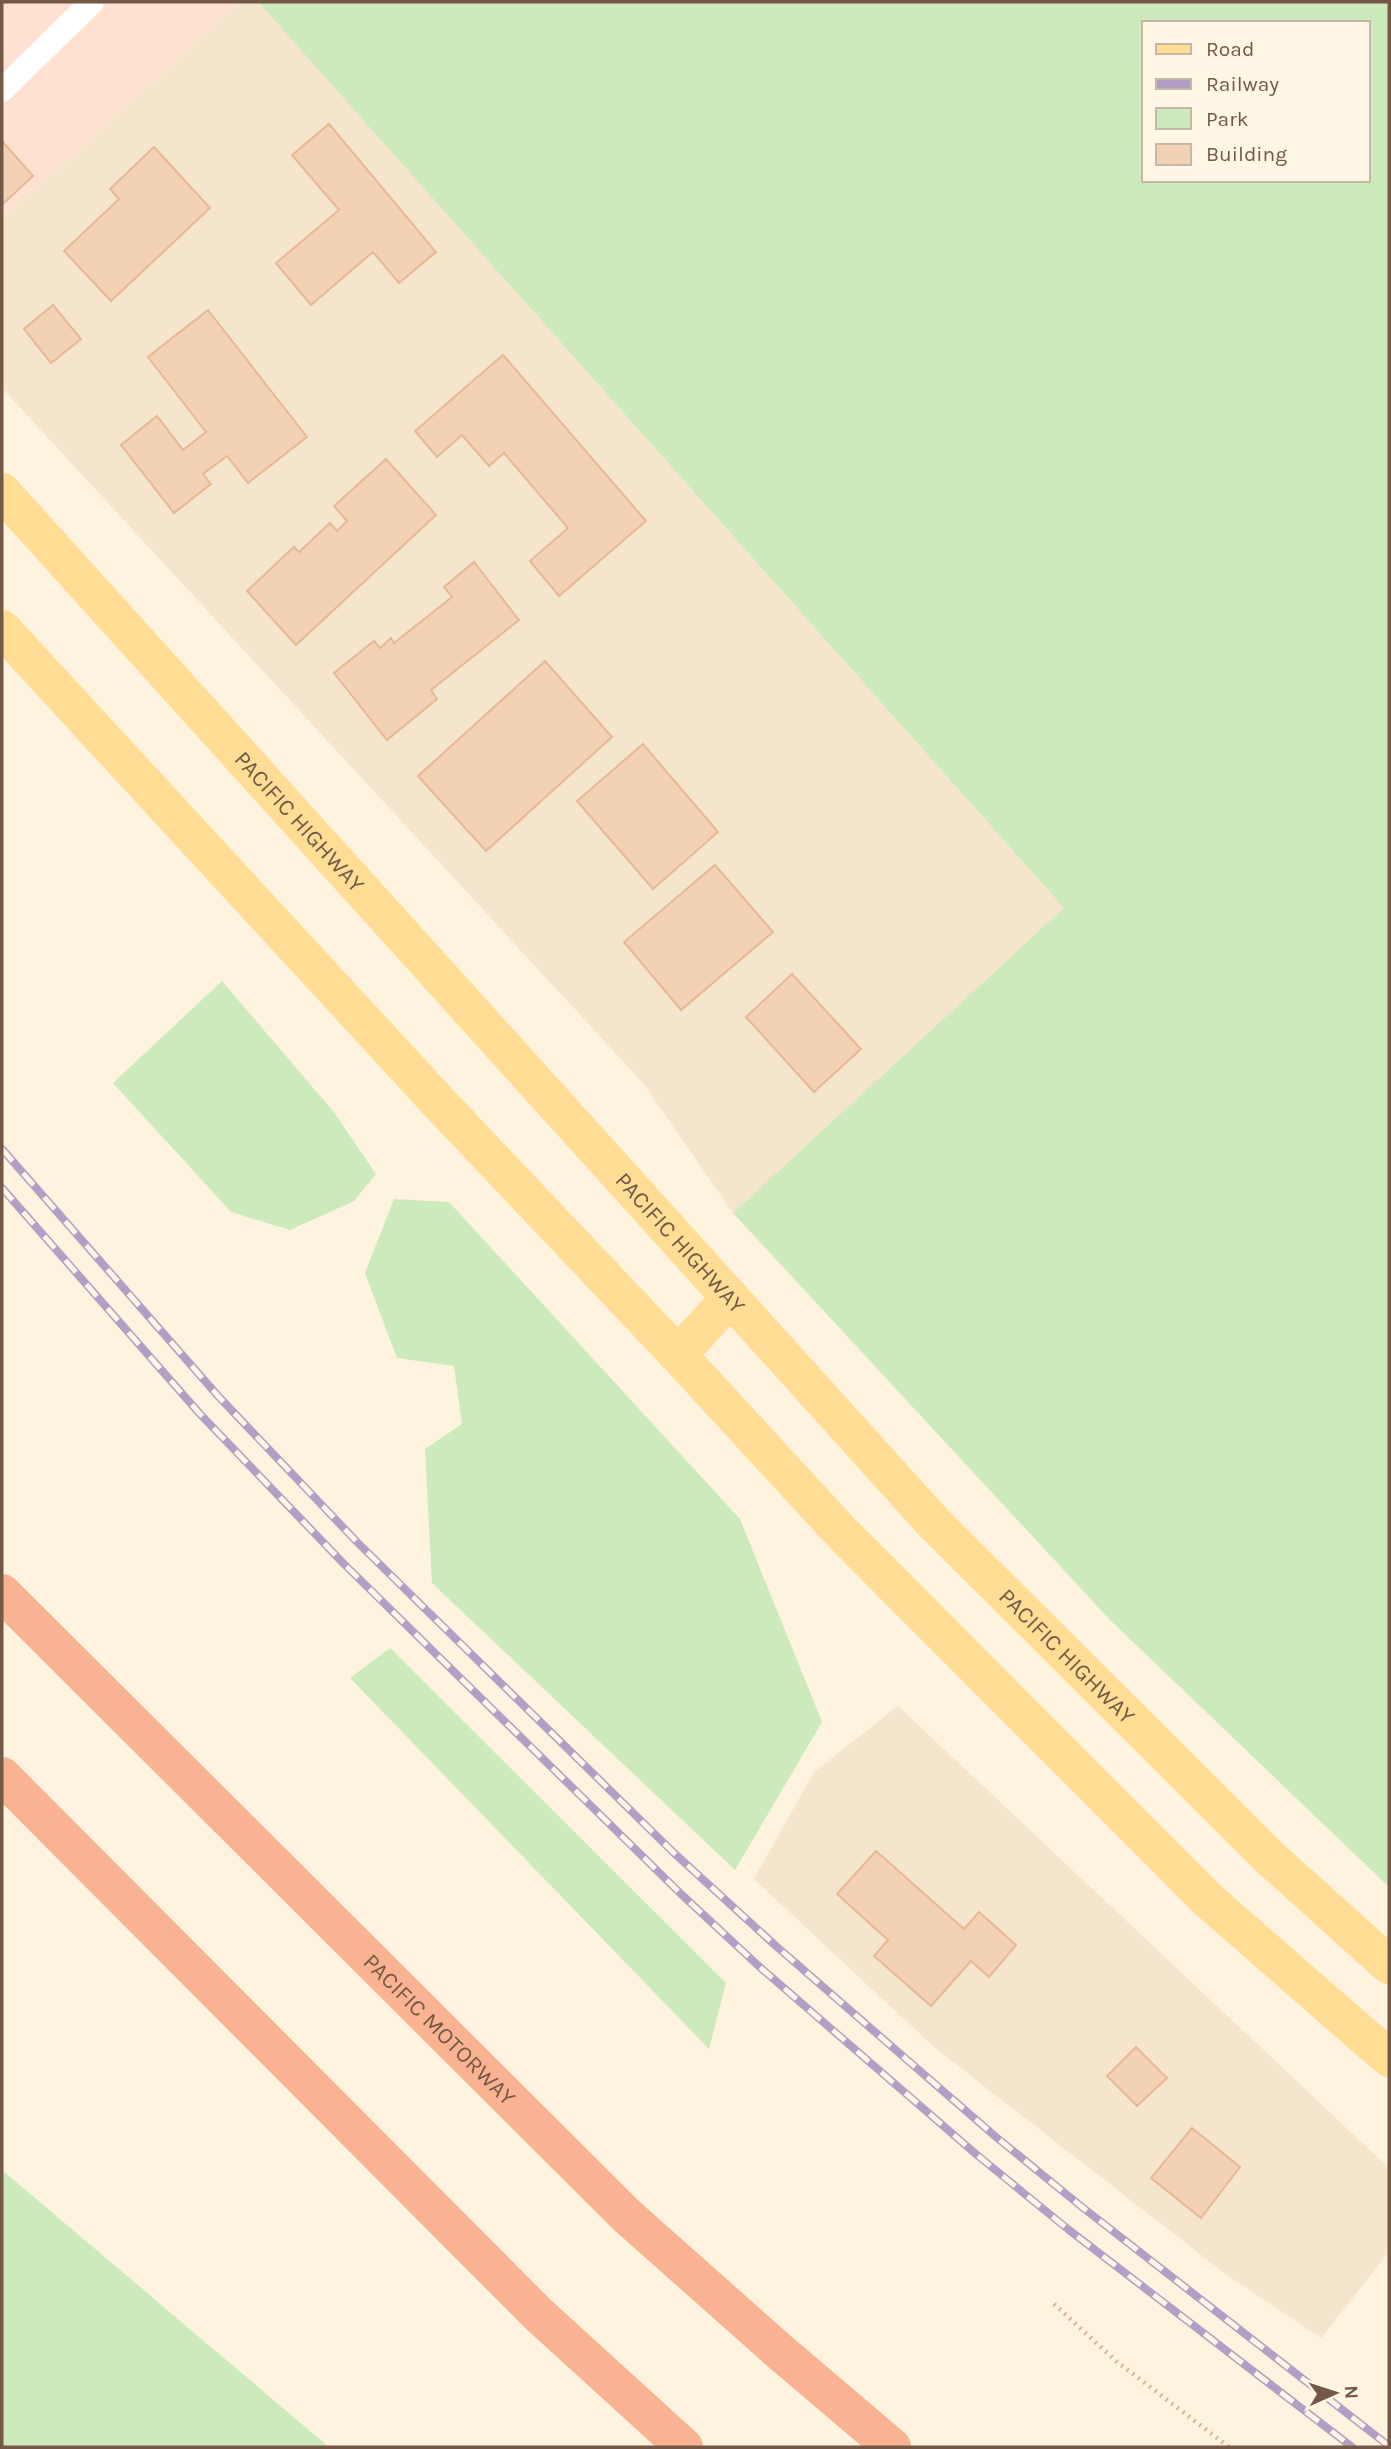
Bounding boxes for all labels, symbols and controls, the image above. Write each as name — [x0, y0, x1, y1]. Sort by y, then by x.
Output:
legend — [1142, 21, 1370, 182]
text: Road — [1206, 37, 1254, 61]
text: Railway — [1206, 72, 1279, 96]
text: Park — [1206, 107, 1249, 131]
text: Building — [1206, 142, 1287, 166]
street label: PACIFIC HIGHWAY — [229, 745, 371, 898]
street label: PACIFIC HIGHWAY — [610, 1167, 751, 1319]
street label: PACIFIC HIGHWAY — [994, 1582, 1141, 1730]
street label: PACIFIC MOTORWAY — [358, 1948, 522, 2111]
north arrow — [1300, 2358, 1370, 2428]
text: N — [1340, 2385, 1362, 2400]

